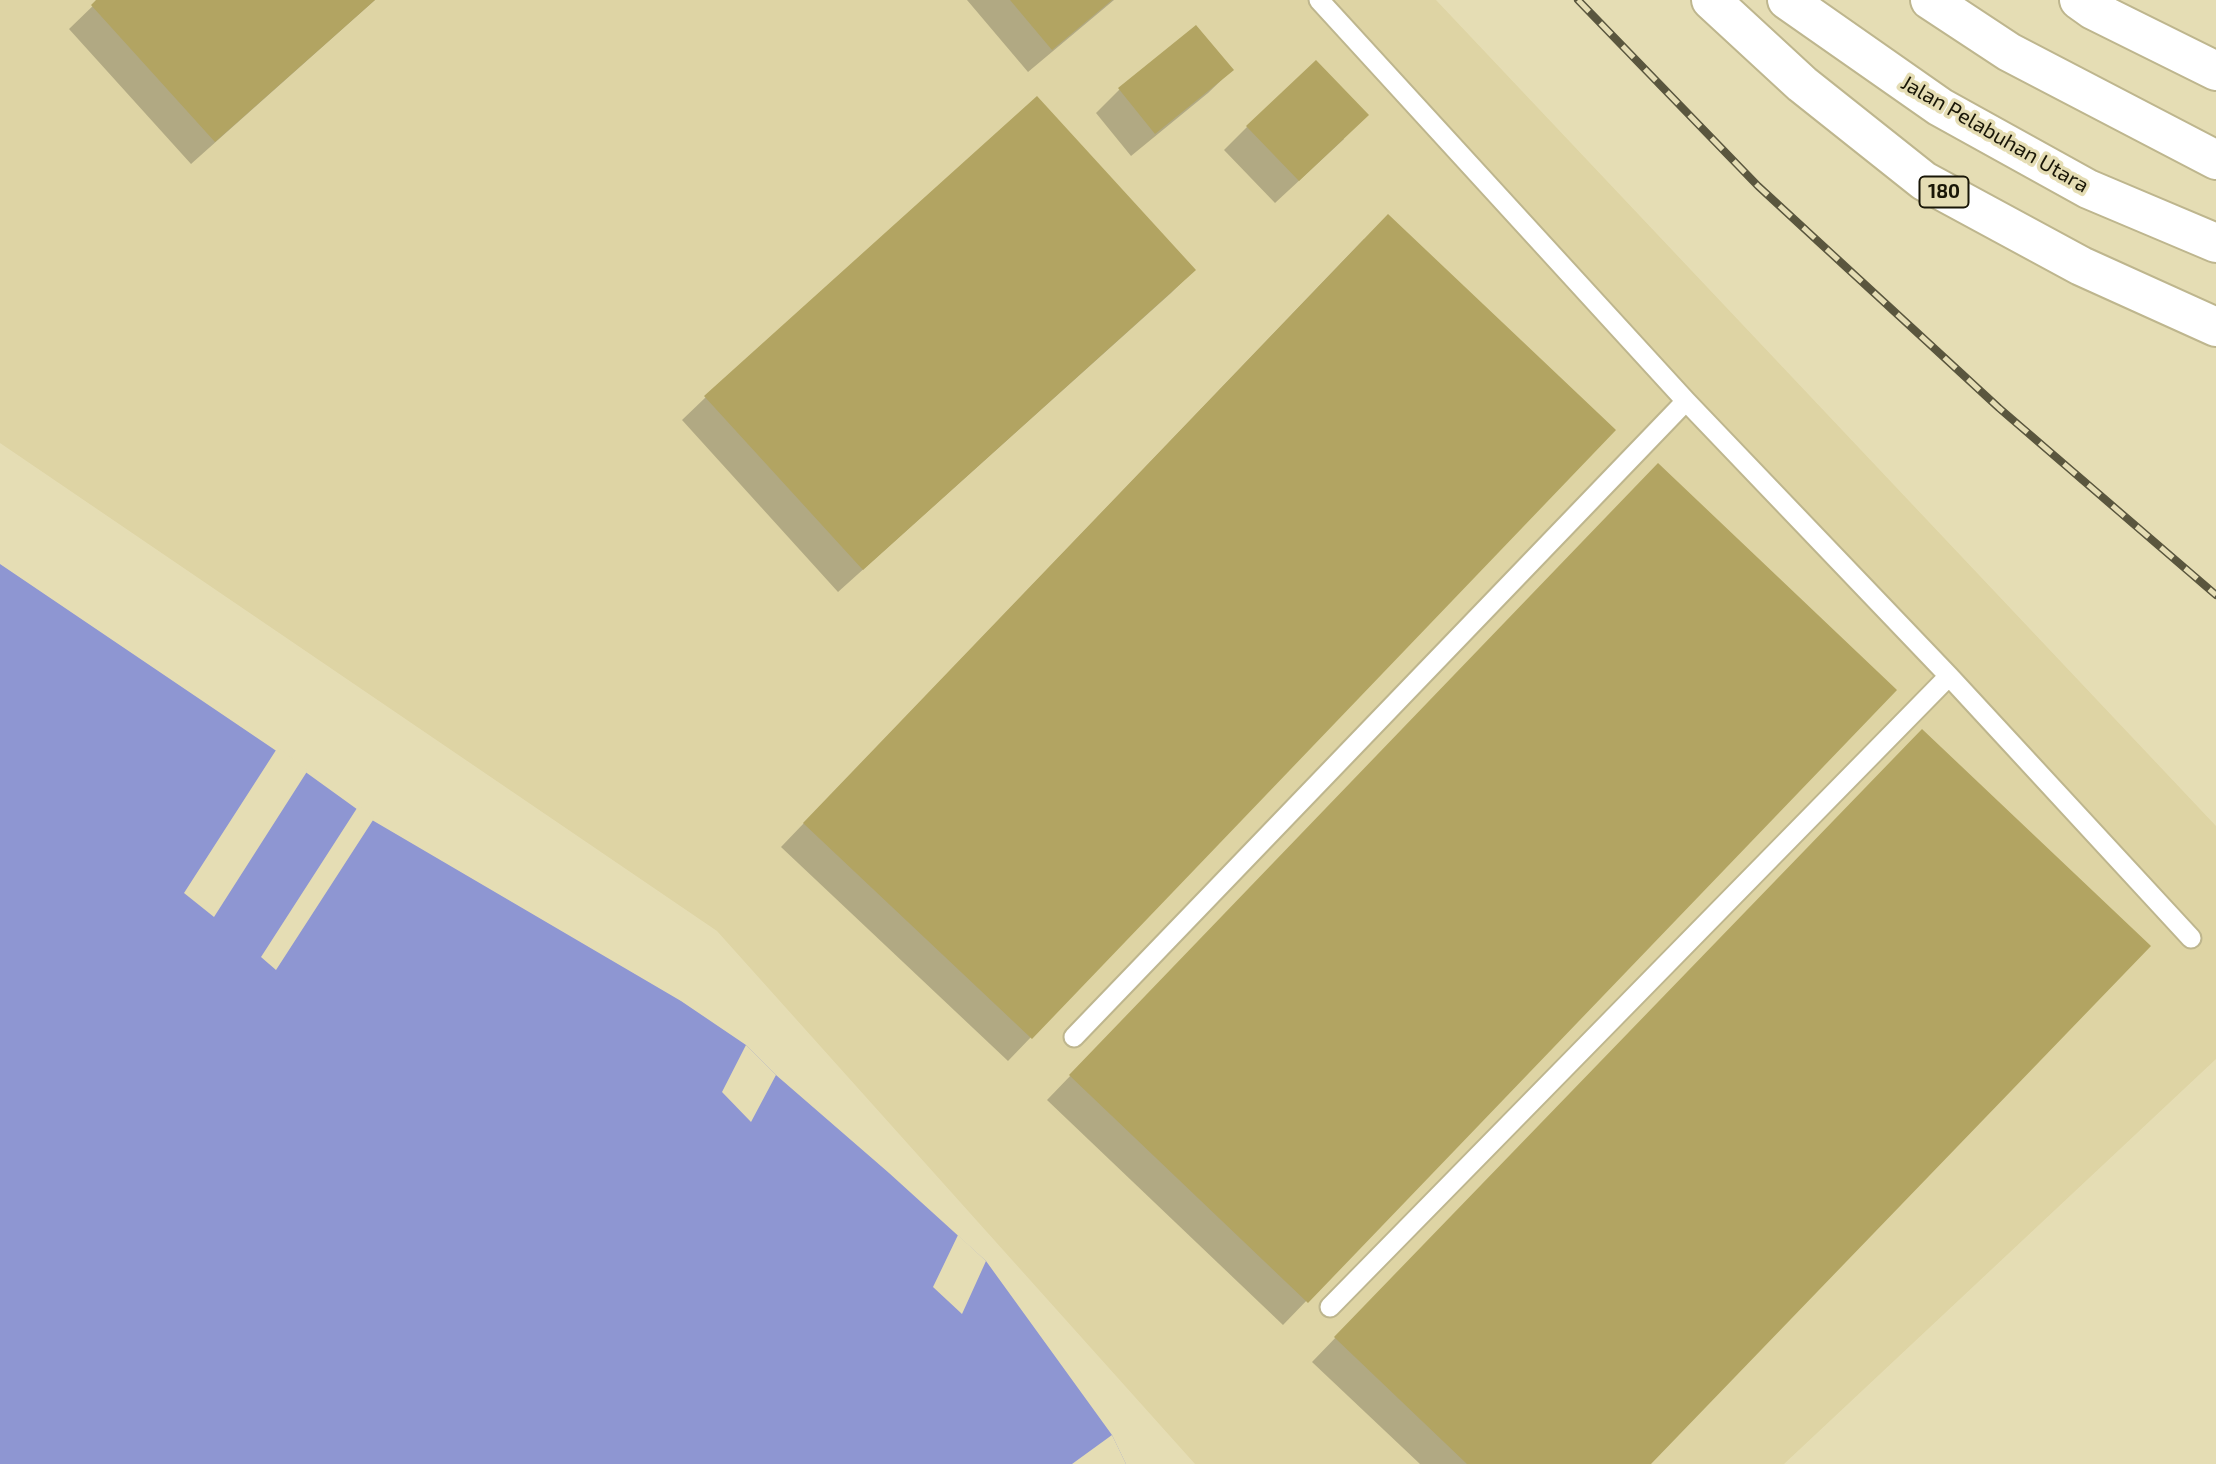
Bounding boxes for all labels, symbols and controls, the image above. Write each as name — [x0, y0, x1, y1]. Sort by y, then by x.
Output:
street label: Jalan Pelabuhan Utara — [1897, 70, 2093, 198]
road number: 180 — [1920, 176, 1968, 208]

